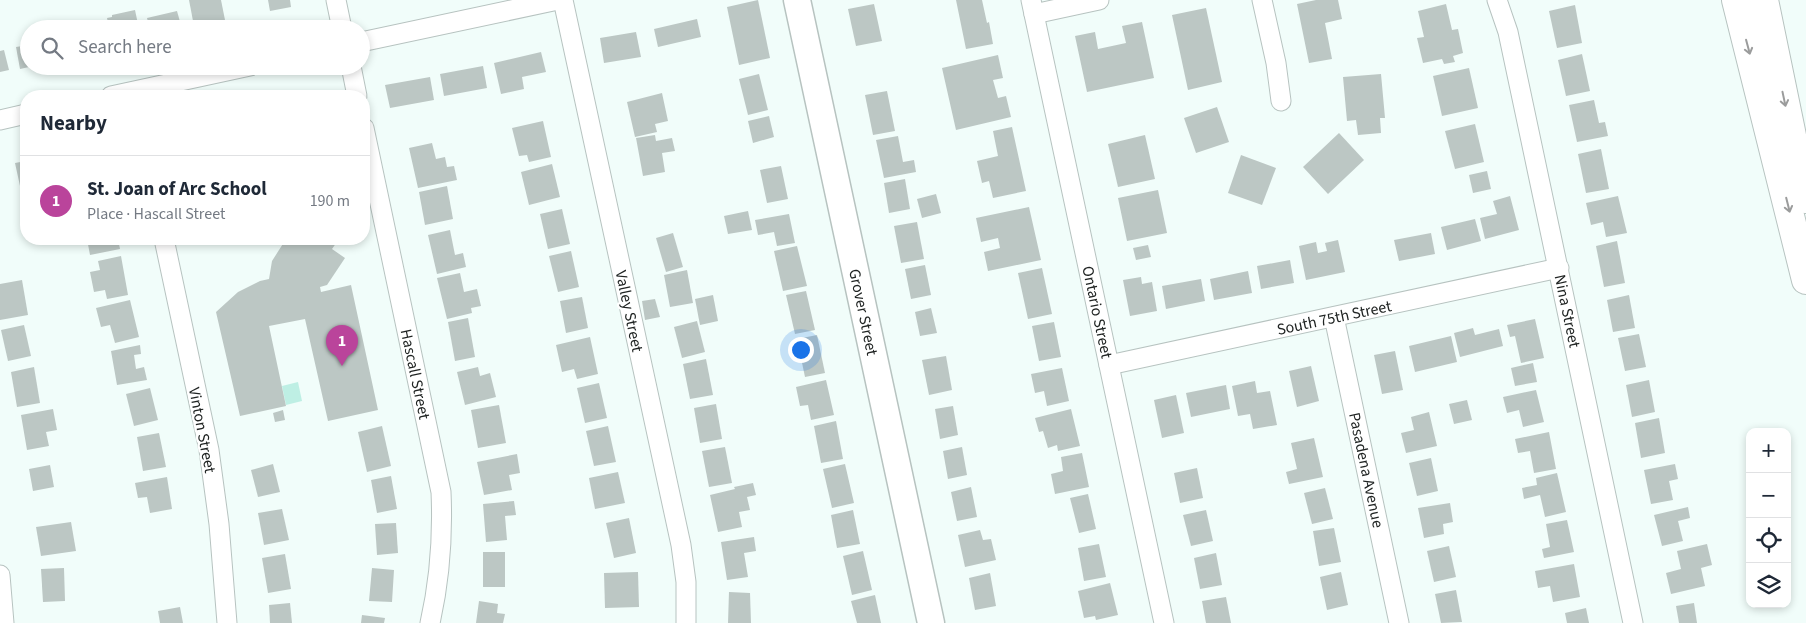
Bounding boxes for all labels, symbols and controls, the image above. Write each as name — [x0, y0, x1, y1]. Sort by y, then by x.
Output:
search box — [20, 20, 370, 75]
icon: search — [38, 34, 66, 62]
text: Search here — [78, 34, 172, 61]
one-way arrow — [1744, 39, 1754, 55]
one-way arrow — [1780, 91, 1789, 107]
text: Nearby — [40, 108, 107, 138]
text: St. Joan of Arc School — [87, 176, 267, 203]
text: 1 — [52, 190, 60, 212]
text: 190 m — [310, 190, 350, 212]
one-way arrow — [1783, 196, 1793, 212]
text: Place · Hascall Street — [87, 203, 225, 225]
street label: Ontario Street — [1076, 264, 1118, 361]
street label: Grover Street — [843, 267, 883, 358]
street label: Valley Street — [610, 268, 649, 355]
street label: Nina Street — [1549, 273, 1586, 350]
street label: South 75th Street — [1275, 295, 1394, 341]
pin: 1 — [326, 325, 358, 366]
street label: Hascall Street — [395, 327, 435, 422]
your location — [788, 337, 814, 363]
street label: Vinton Street — [183, 385, 221, 475]
street label: Pasadena Avenue — [1343, 411, 1389, 530]
map controls — [1746, 428, 1791, 608]
button: + — [1746, 428, 1791, 473]
button: − — [1746, 473, 1791, 518]
button: locate — [1746, 518, 1791, 563]
button: layers — [1746, 563, 1791, 608]

